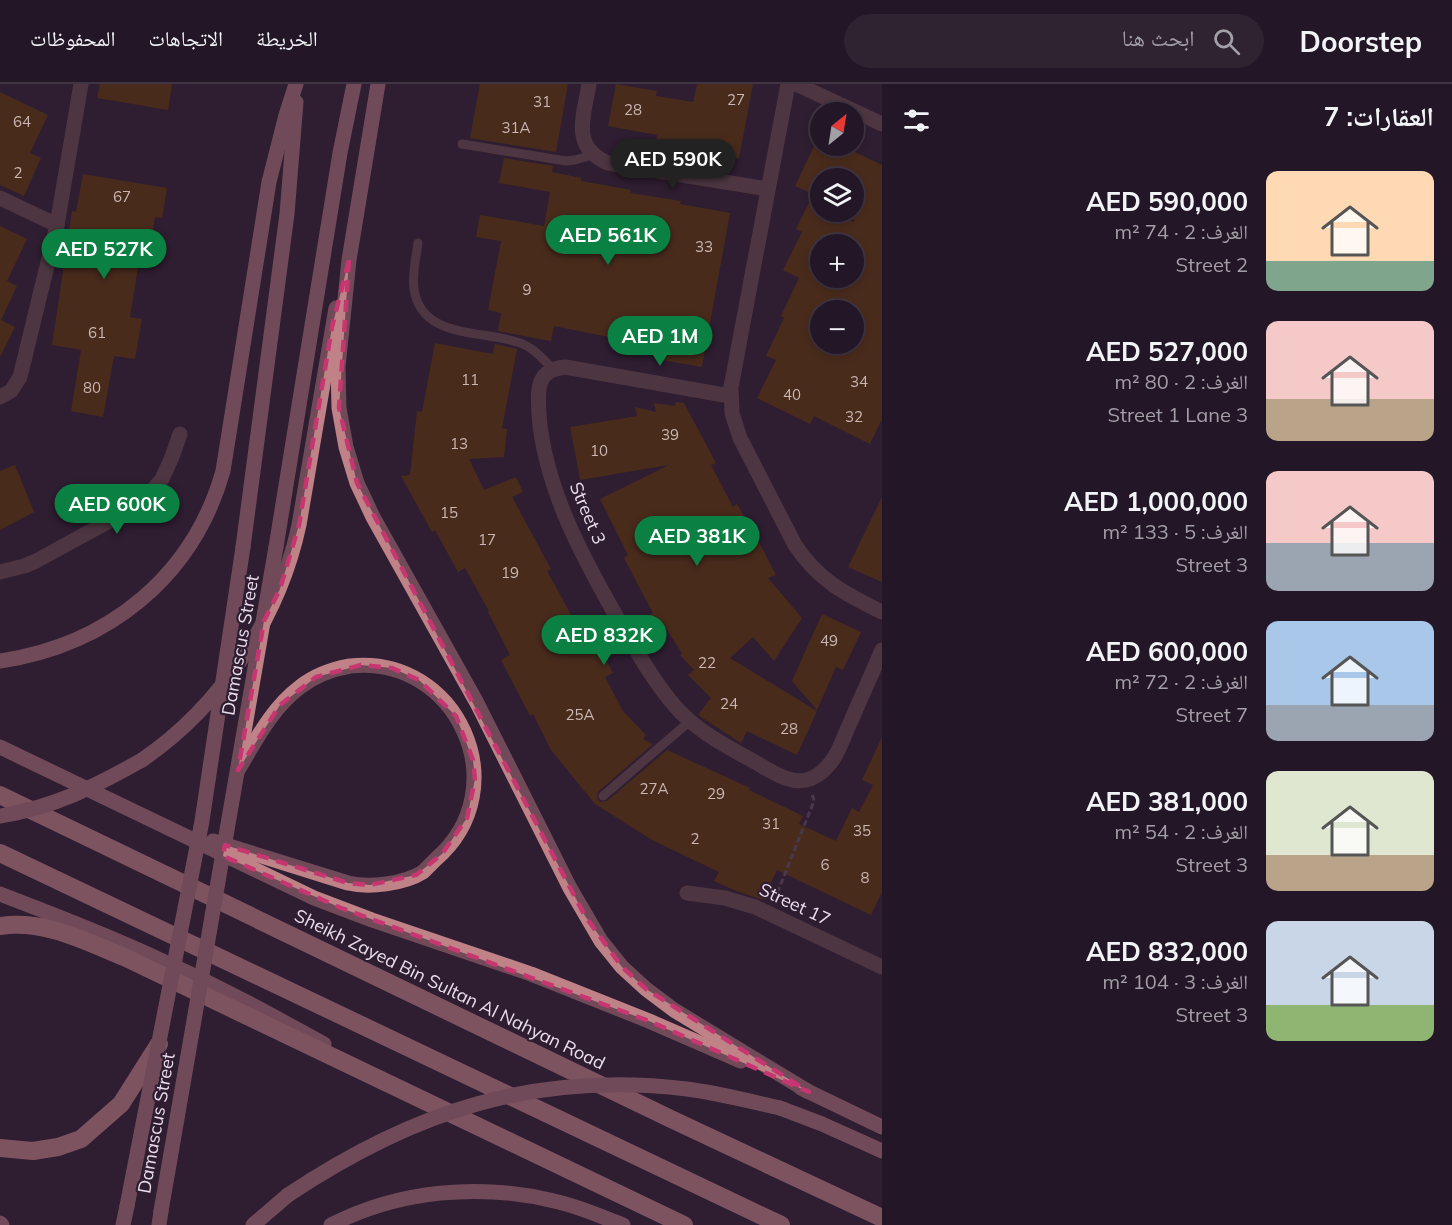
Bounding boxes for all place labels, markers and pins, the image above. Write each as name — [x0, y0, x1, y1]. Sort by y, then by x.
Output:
pin: AED 590K — [611, 139, 735, 190]
pin: AED 561K — [546, 215, 670, 266]
pin: AED 527K — [42, 229, 166, 280]
pin: AED 1M — [611, 316, 709, 367]
pin: AED 600K — [55, 484, 179, 535]
pin: AED 381K — [635, 516, 759, 567]
pin: AED 832K — [542, 615, 666, 666]

